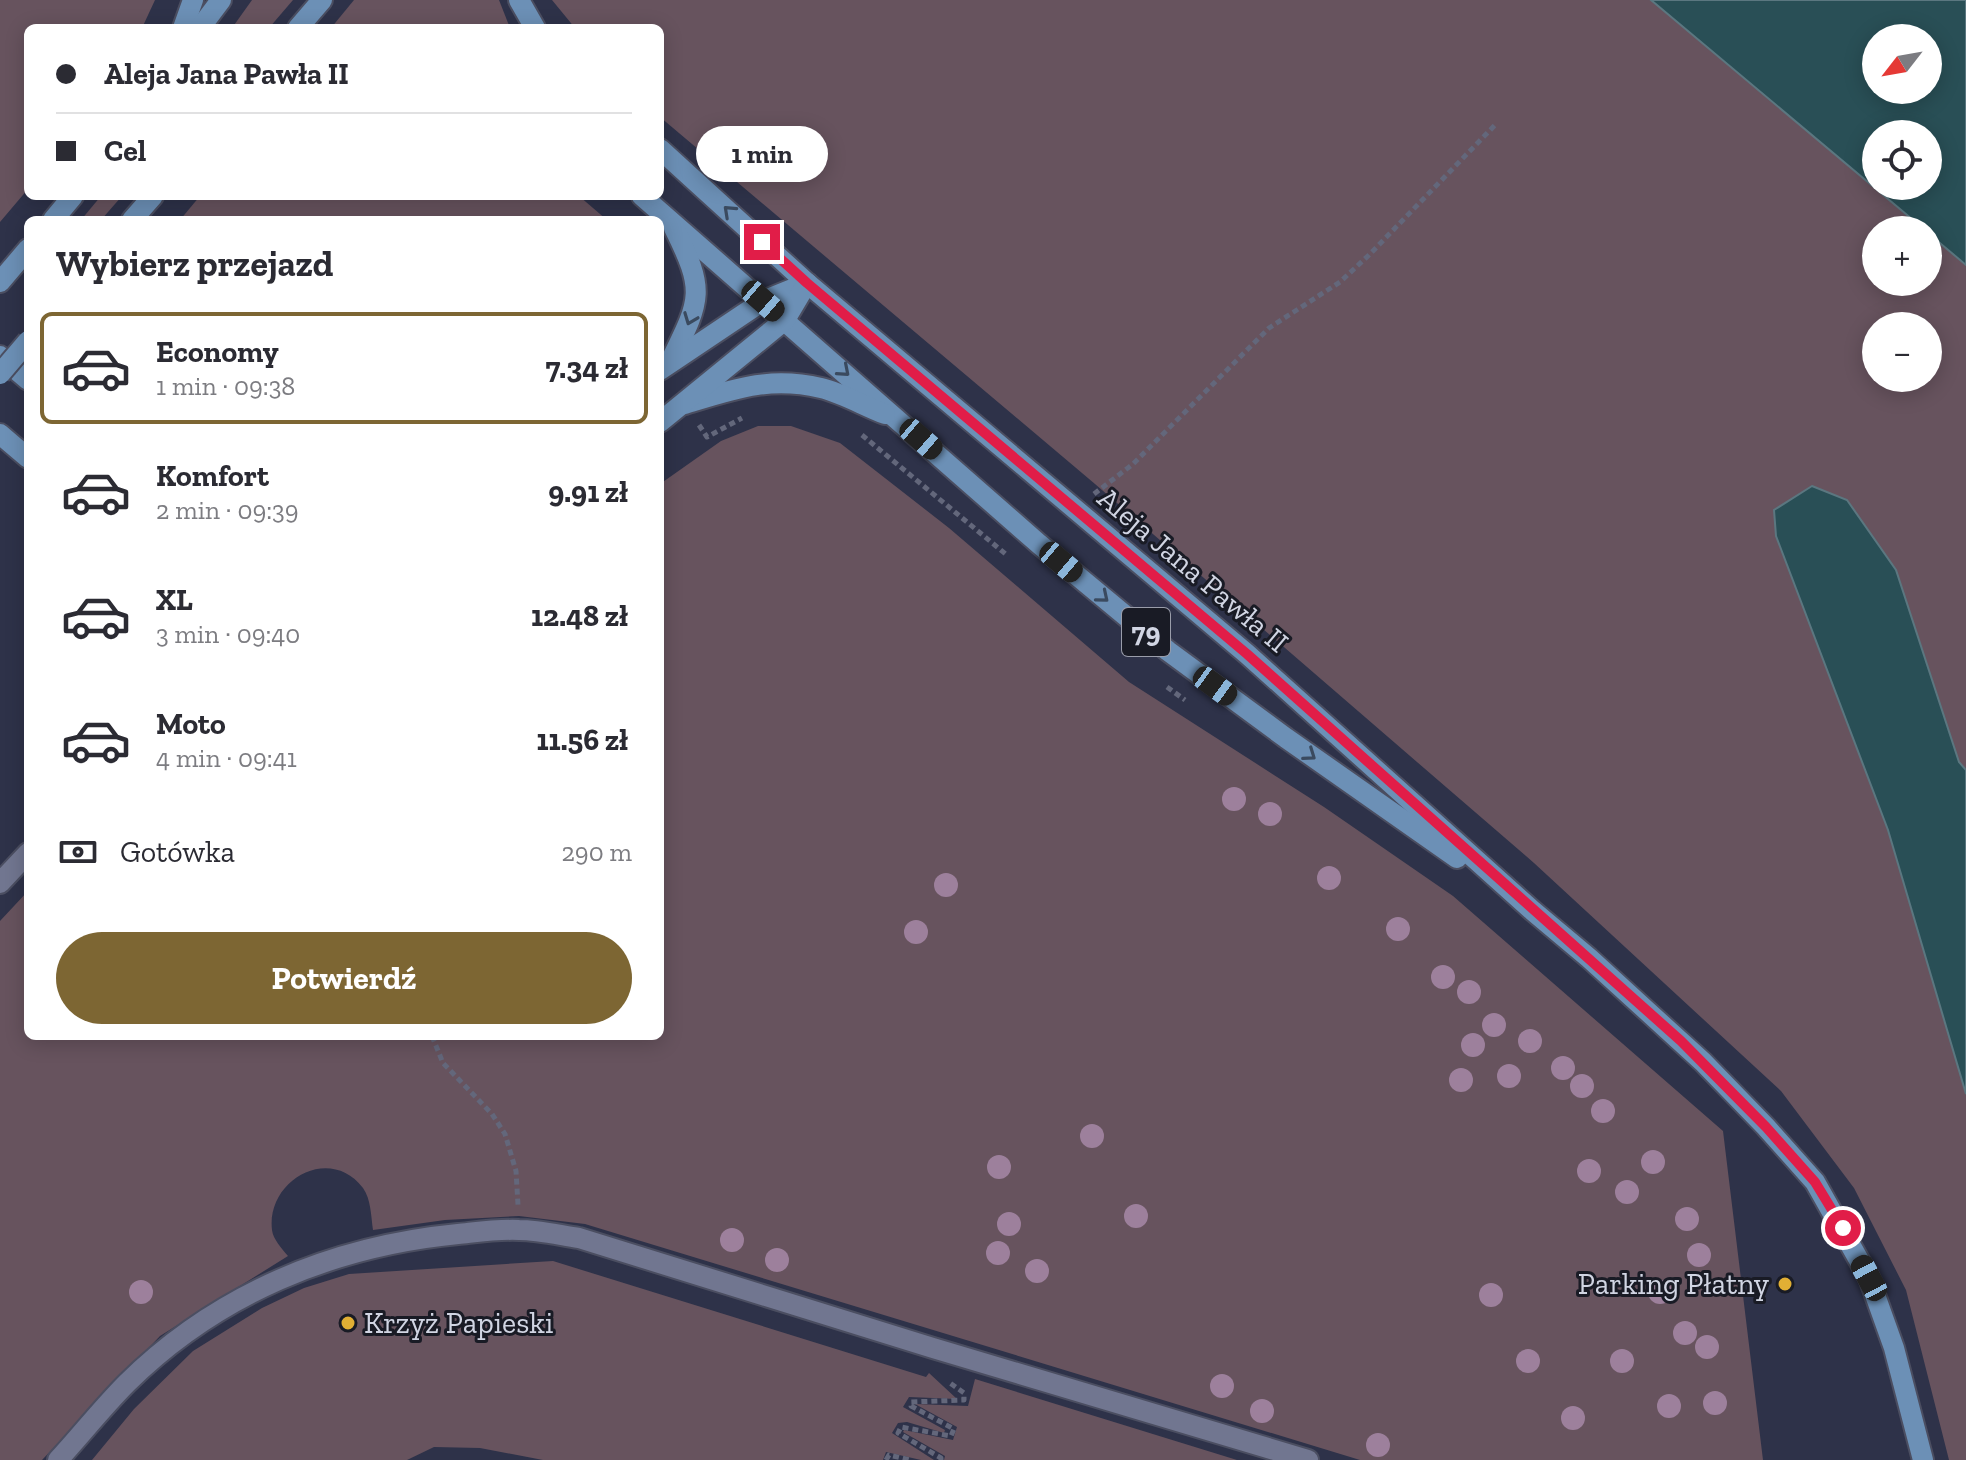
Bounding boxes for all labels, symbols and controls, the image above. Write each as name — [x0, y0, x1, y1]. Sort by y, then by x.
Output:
north arrow — [1862, 24, 1942, 104]
map controls — [1862, 24, 1942, 392]
text: Aleja Jana Pawła II — [104, 56, 349, 92]
button: locate — [1862, 120, 1942, 200]
callout: 1 min — [696, 126, 828, 182]
text: Cel — [104, 133, 146, 169]
text: 1 min — [731, 138, 793, 170]
one-way arrow — [724, 206, 738, 221]
button: + — [1862, 216, 1942, 296]
route end — [744, 224, 780, 260]
text: Wybierz przejazd — [56, 242, 333, 285]
car — [737, 276, 789, 326]
one-way arrow — [683, 311, 700, 325]
button: − — [1862, 312, 1942, 392]
icon: car — [60, 332, 132, 404]
text: Economy — [156, 334, 279, 370]
text: 7.34 zł — [546, 350, 628, 386]
one-way arrow — [834, 362, 849, 376]
text: 1 min · 09:38 — [156, 370, 295, 402]
car — [895, 414, 947, 464]
icon: car — [60, 456, 132, 528]
text: Komfort — [156, 458, 269, 494]
text: 9.91 zł — [548, 474, 628, 510]
street label: Aleja Jana Pawła II — [1090, 480, 1296, 660]
text: 2 min · 09:39 — [156, 494, 299, 526]
car — [1035, 537, 1087, 587]
icon: car — [60, 580, 132, 652]
text: XL — [156, 582, 193, 618]
one-way arrow — [1094, 587, 1108, 602]
text: 12.48 zł — [531, 598, 628, 634]
road number: 79 — [1122, 608, 1170, 656]
text: 3 min · 09:40 — [156, 618, 300, 650]
car — [1189, 662, 1241, 710]
icon: car — [60, 704, 132, 776]
text: Moto — [156, 706, 226, 742]
text: 11.56 zł — [536, 722, 628, 758]
text: 4 min · 09:41 — [156, 742, 297, 774]
one-way arrow — [1301, 745, 1315, 760]
icon: cash — [56, 830, 100, 874]
text: Gotówka — [120, 834, 235, 870]
text: 290 m — [561, 836, 632, 868]
button: Potwierdź — [56, 932, 632, 1024]
route start — [1825, 1210, 1861, 1246]
car — [1847, 1251, 1891, 1305]
place label: Parking Płatny — [1578, 1266, 1770, 1302]
marker: Parking Płatny — [1776, 1275, 1794, 1293]
place label: Krzyż Papieski — [364, 1305, 553, 1341]
marker: Krzyż Papieski — [339, 1314, 357, 1332]

